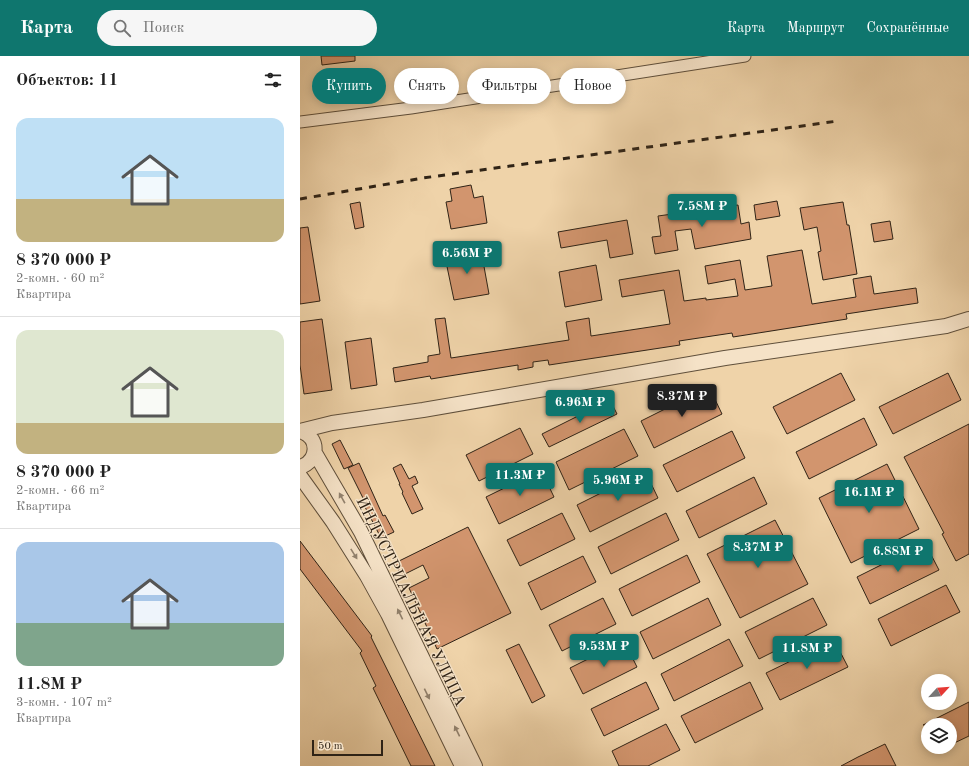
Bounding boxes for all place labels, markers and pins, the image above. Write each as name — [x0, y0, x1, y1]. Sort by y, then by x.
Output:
pin: 7.58M ₽ — [665, 194, 739, 228]
pin: 6.56M ₽ — [430, 241, 504, 275]
pin: 8.37M ₽ — [645, 384, 719, 418]
pin: 6.96M ₽ — [543, 390, 617, 424]
pin: 11.3M ₽ — [483, 463, 557, 497]
pin: 5.96M ₽ — [581, 468, 655, 502]
pin: 16.1M ₽ — [832, 480, 906, 514]
pin: 8.37M ₽ — [721, 535, 795, 569]
pin: 6.88M ₽ — [861, 539, 935, 573]
pin: 9.53M ₽ — [567, 634, 641, 668]
pin: 11.8M ₽ — [770, 636, 844, 670]

